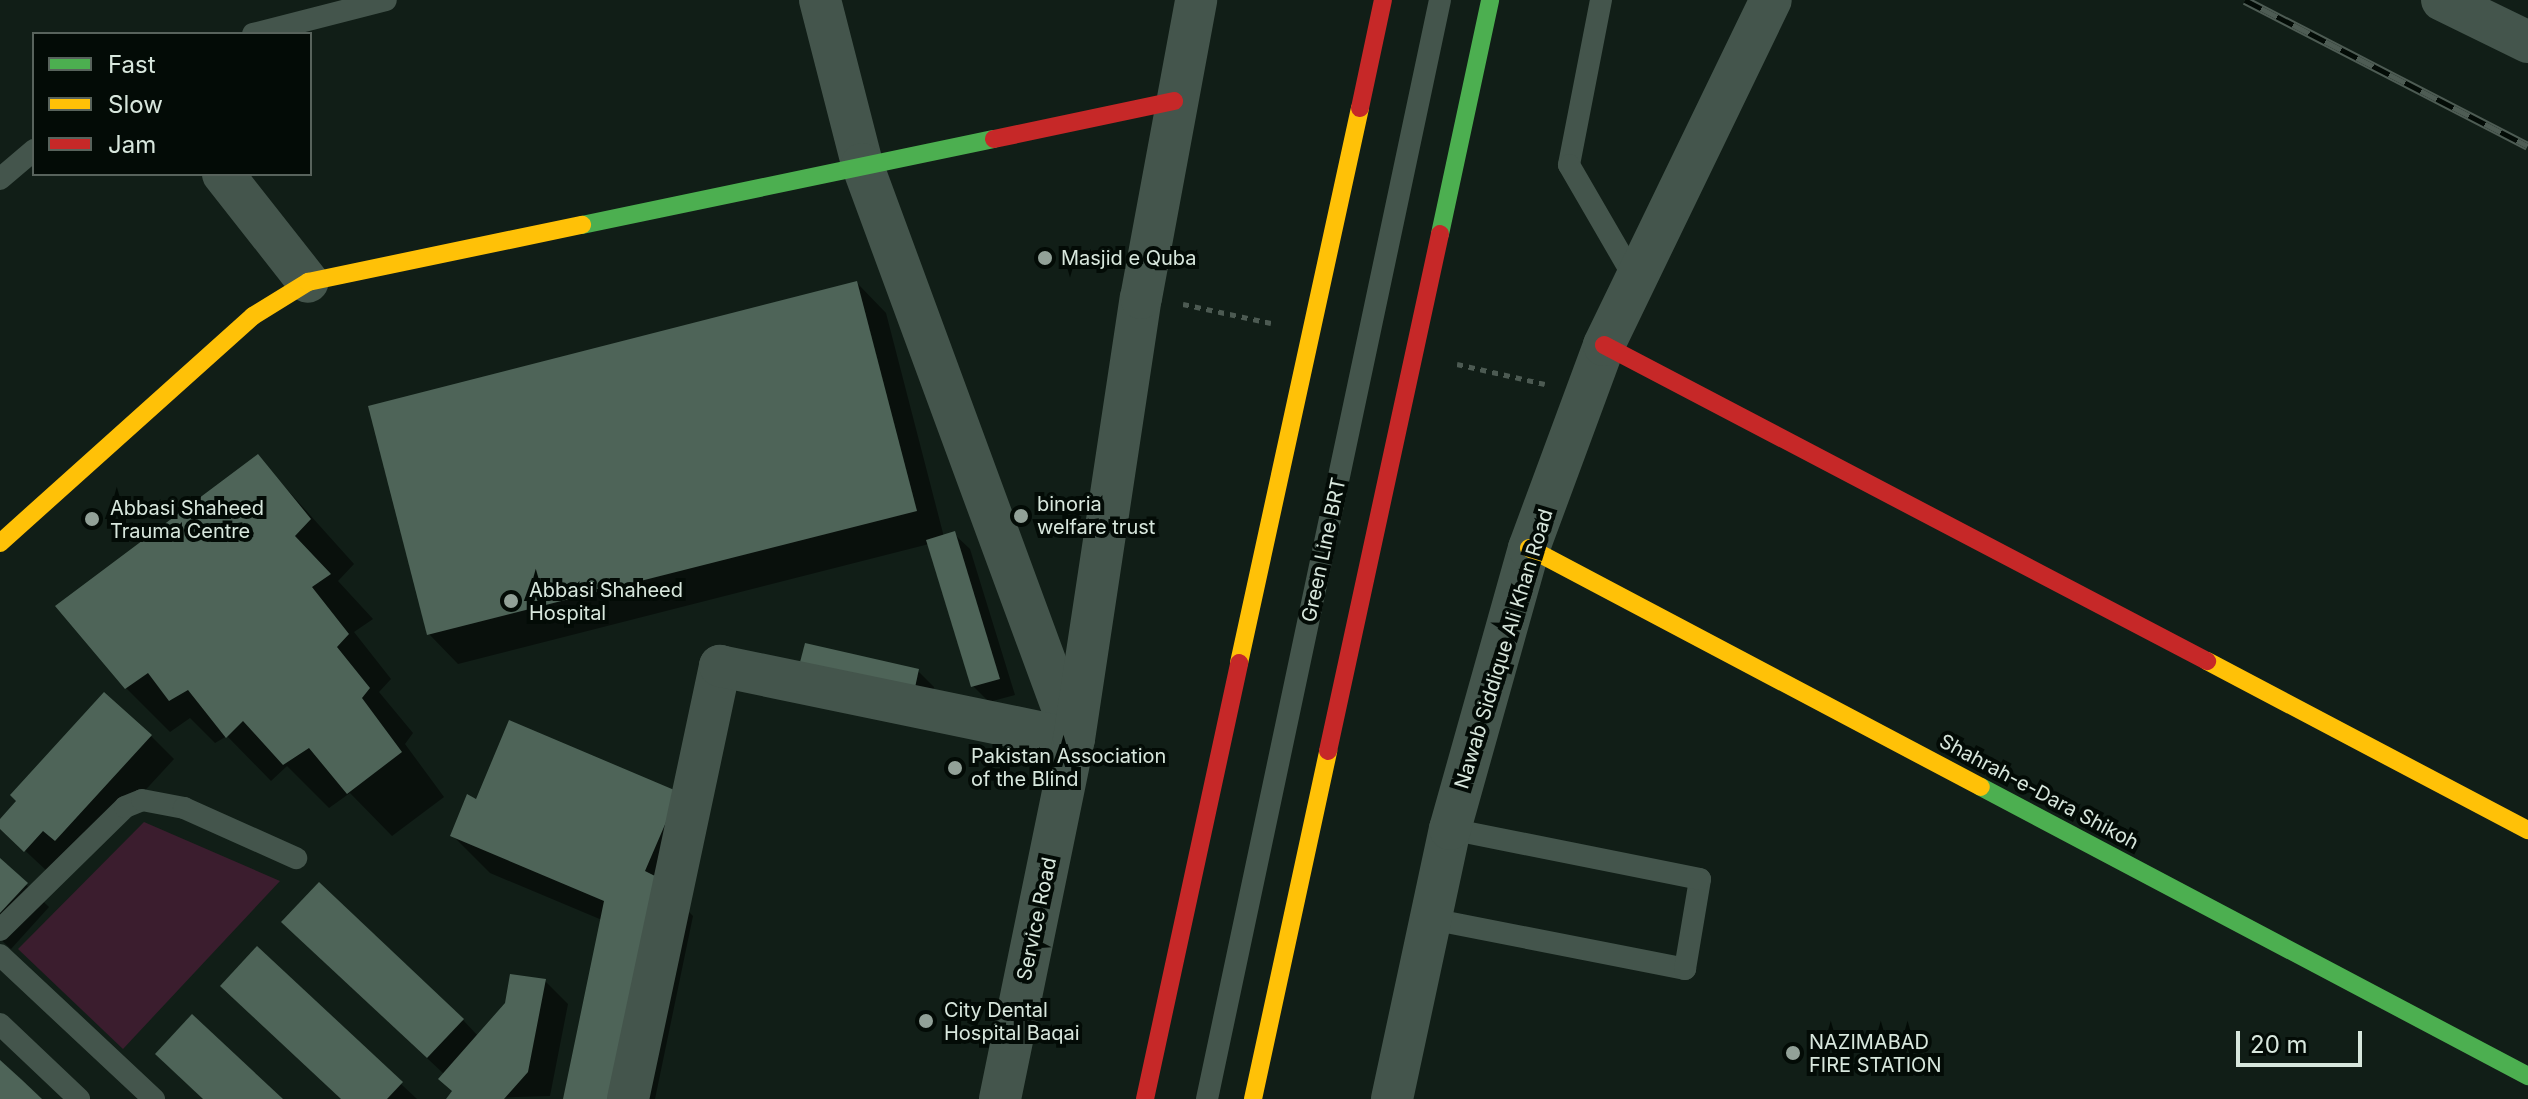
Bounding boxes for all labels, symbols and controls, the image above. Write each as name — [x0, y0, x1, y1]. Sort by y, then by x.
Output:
legend — [32, 32, 312, 176]
text: Fast — [108, 50, 156, 79]
text: Slow — [108, 90, 163, 119]
text: Jam — [108, 130, 156, 159]
place label: Masjid e Quba — [1061, 246, 1196, 270]
marker: Masjid e Quba — [1036, 249, 1054, 267]
street label: Green Line BRT — [1297, 476, 1351, 624]
place label: binoria welfare trust — [1037, 492, 1155, 539]
place label: Abbasi Shaheed Trauma Centre — [110, 496, 264, 543]
street label: Nawab Siddique Ali Khan Road — [1450, 506, 1558, 792]
marker: binoria welfare trust — [1012, 507, 1030, 525]
marker: Abbasi Shaheed Trauma Centre — [81, 508, 103, 530]
place label: Abbasi Shaheed Hospital — [529, 578, 683, 625]
marker: Abbasi Shaheed Hospital — [500, 590, 522, 612]
street label: Shahrah-e-Dara Shikoh — [1935, 729, 2143, 855]
place label: Pakistan Association of the Blind — [971, 744, 1166, 791]
marker: Pakistan Association of the Blind — [946, 759, 964, 777]
street label: Service Road — [1012, 855, 1062, 983]
place label: City Dental Hospital Baqai — [944, 998, 1079, 1045]
marker: City Dental Hospital Baqai — [915, 1010, 937, 1032]
scale bar — [2240, 1015, 2366, 1065]
place label: NAZIMABAD FIRE STATION — [1809, 1030, 1941, 1077]
text: 20 m — [2250, 1030, 2308, 1059]
marker: NAZIMABAD FIRE STATION — [1784, 1044, 1802, 1062]

